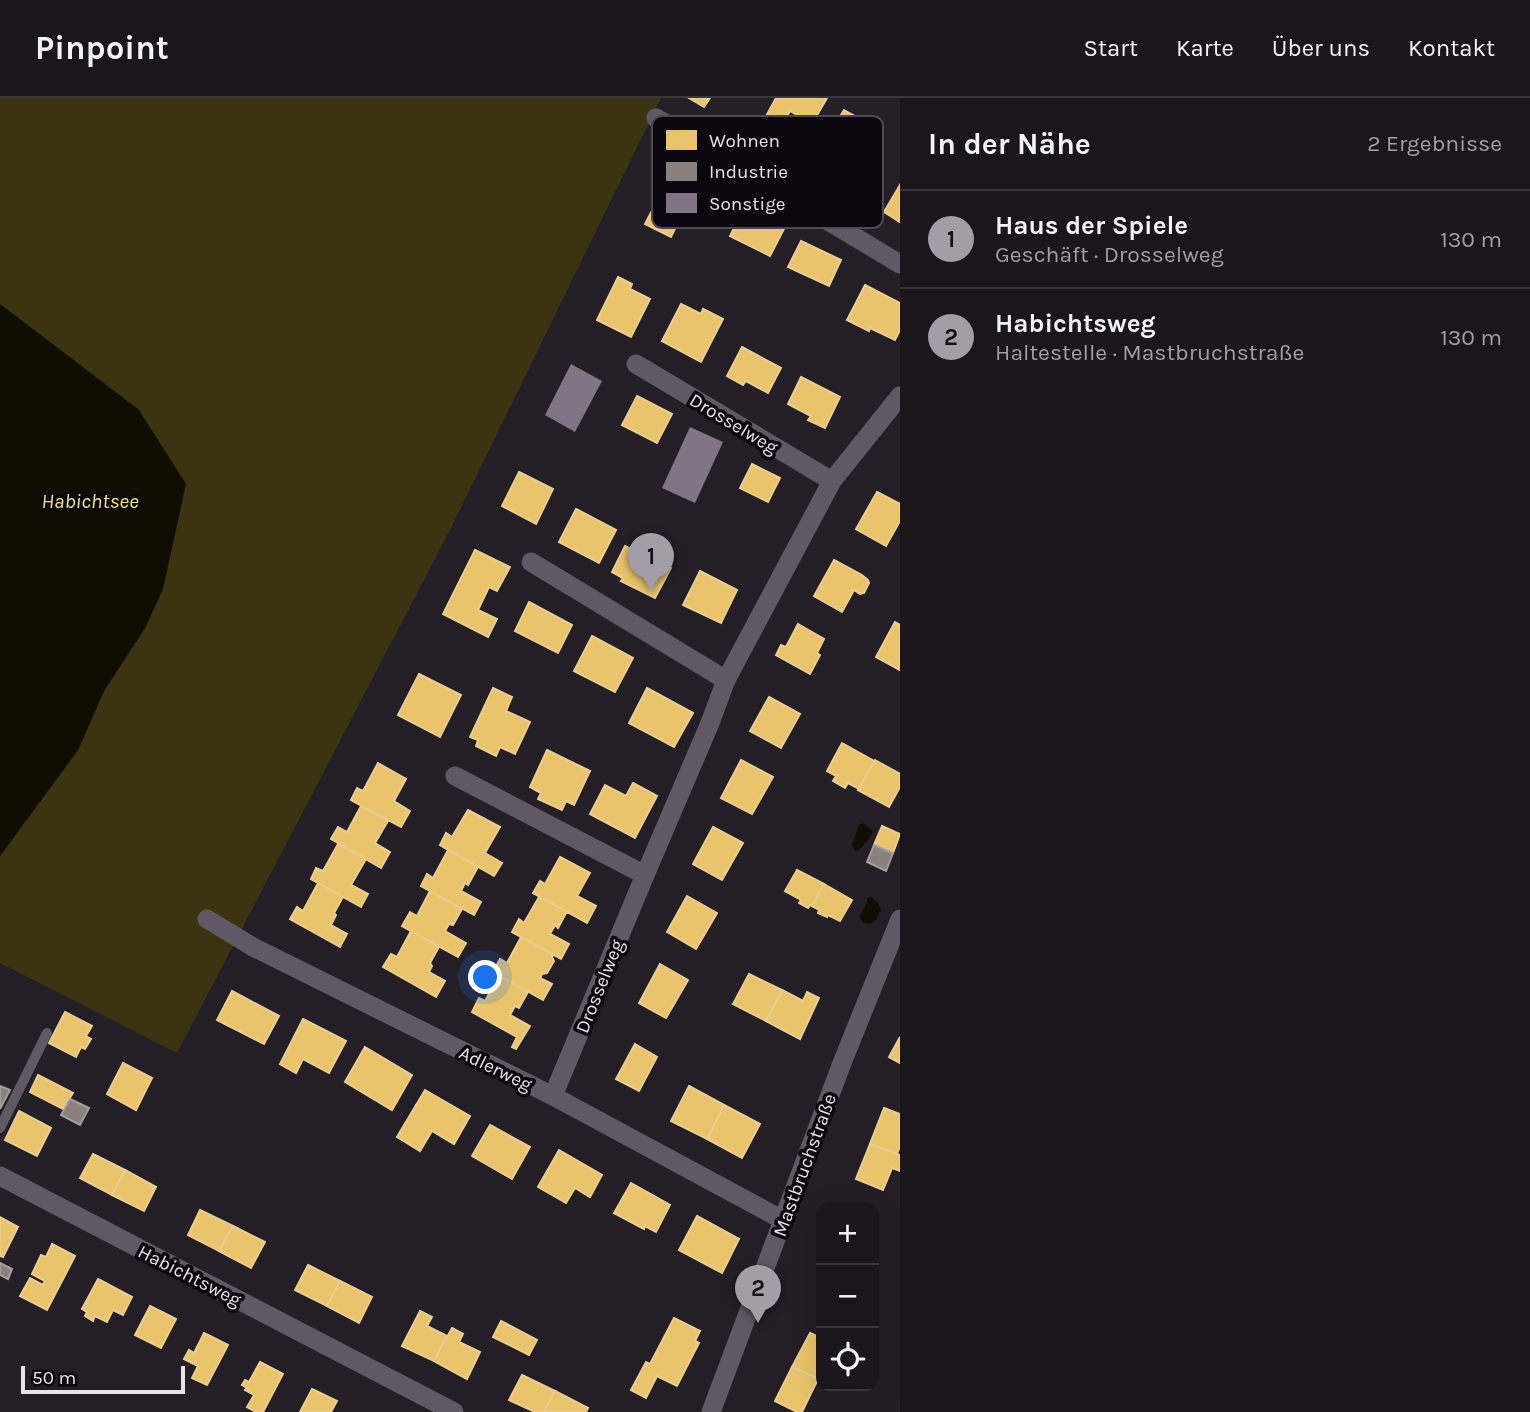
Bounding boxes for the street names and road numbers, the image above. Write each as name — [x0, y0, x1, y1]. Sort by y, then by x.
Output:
street label: Drosselweg — [685, 389, 782, 459]
street label: Drosselweg — [571, 936, 629, 1036]
street label: Adlerweg — [456, 1042, 536, 1096]
street label: Mastbruchstraße — [769, 1091, 841, 1240]
street label: Habichtsweg — [134, 1240, 245, 1311]

